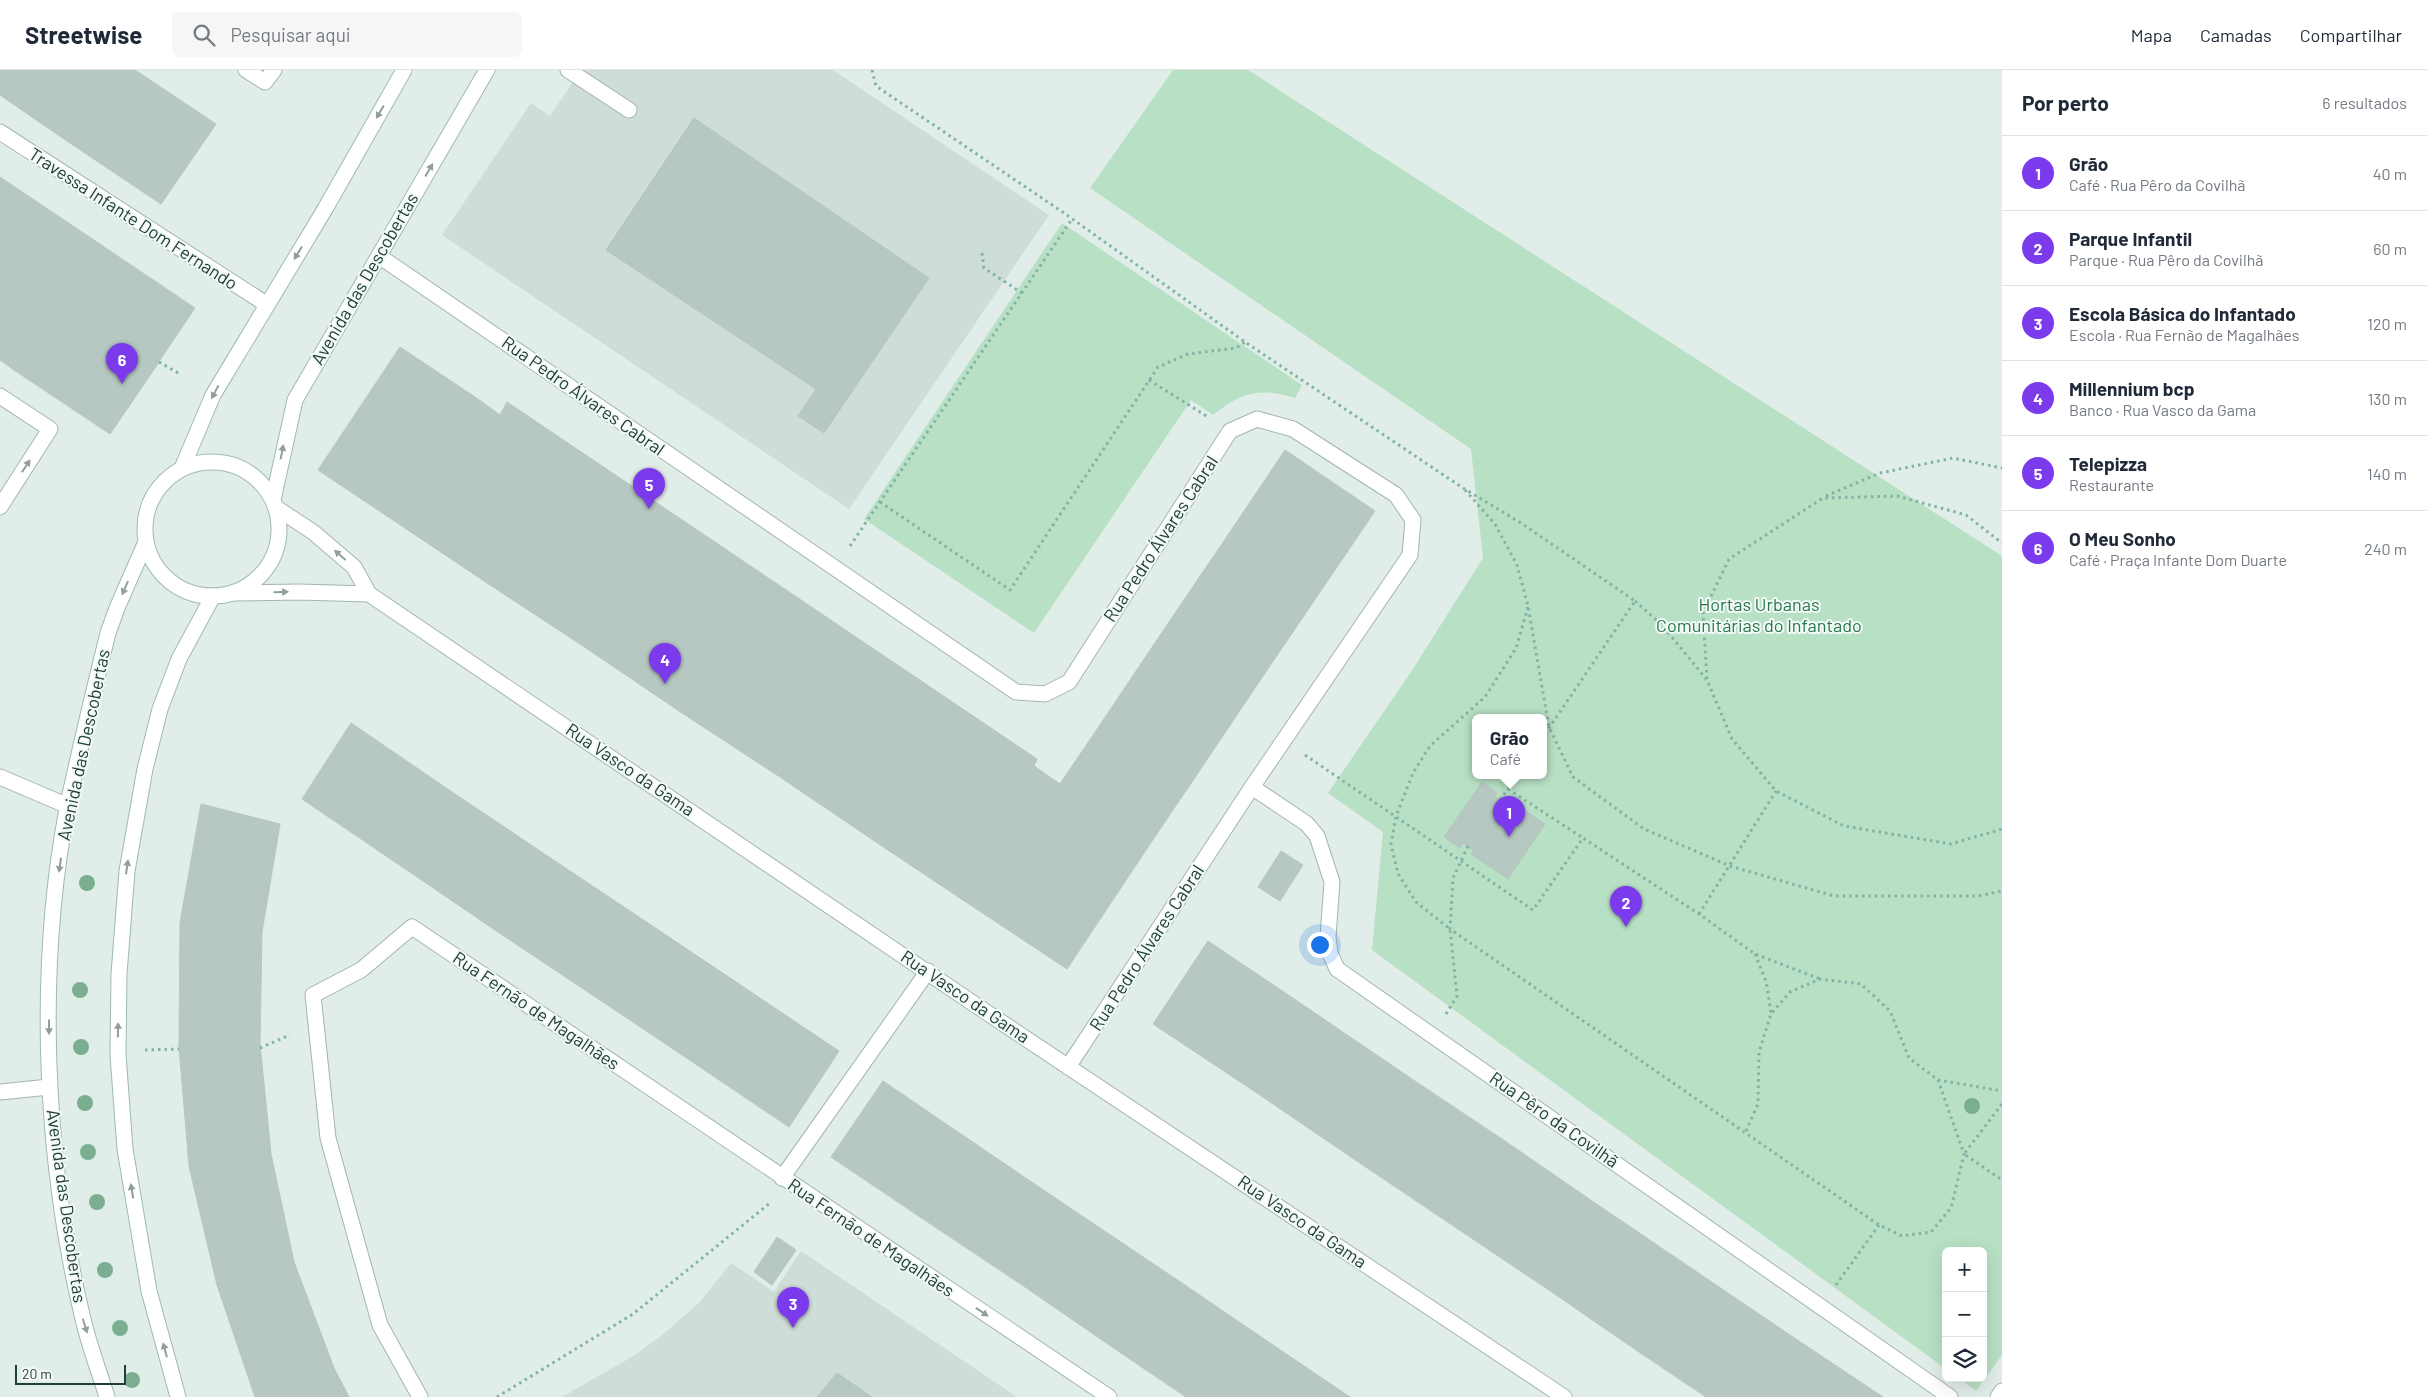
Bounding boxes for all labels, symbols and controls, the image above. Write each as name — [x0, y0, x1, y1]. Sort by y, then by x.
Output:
search box — [172, 12, 522, 57]
text: Streetwise — [25, 20, 142, 49]
icon: search — [190, 21, 218, 49]
text: Pesquisar aqui — [230, 23, 351, 46]
text: Mapa — [2131, 24, 2172, 46]
text: Camadas — [2200, 24, 2272, 46]
text: Compartilhar — [2300, 24, 2402, 46]
text: Por perto — [2022, 90, 2109, 115]
text: 6 resultados — [2322, 93, 2407, 112]
one-way arrow — [376, 105, 384, 120]
street label: Travessa Infante Dom Fernando — [25, 142, 242, 294]
text: Grão — [2069, 152, 2108, 175]
one-way arrow — [425, 163, 434, 176]
text: 1 — [2035, 164, 2041, 183]
text: 40 m — [2373, 164, 2407, 183]
text: Café · Rua Pêro da Covilhã — [2069, 175, 2245, 194]
street label: Avenida das Descobertas — [306, 188, 422, 369]
text: Parque Infantil — [2069, 227, 2192, 250]
text: 2 — [2034, 239, 2042, 258]
text: 60 m — [2373, 239, 2407, 258]
one-way arrow — [293, 246, 302, 259]
text: Parque · Rua Pêro da Covilhã — [2069, 250, 2263, 269]
text: Escola Básica do Infantado — [2069, 302, 2296, 325]
text: 3 — [2034, 314, 2042, 333]
text: 120 m — [2367, 314, 2407, 333]
text: Escola · Rua Fernão de Magalhães — [2069, 325, 2299, 344]
street label: Rua Pedro Álvares Cabral — [498, 331, 669, 460]
pin: 6 — [106, 343, 138, 384]
text: Millennium bcp — [2069, 377, 2194, 400]
one-way arrow — [211, 385, 219, 400]
text: 4 — [2033, 389, 2043, 408]
text: 130 m — [2368, 389, 2407, 408]
text: Banco · Rua Vasco da Gama — [2069, 400, 2256, 419]
one-way arrow — [279, 444, 287, 460]
street label: Rua Pedro Álvares Cabral — [1098, 451, 1222, 626]
text: Telepizza — [2069, 452, 2147, 475]
one-way arrow — [22, 459, 31, 472]
text: 5 — [2034, 464, 2042, 483]
text: 140 m — [2367, 464, 2407, 483]
pin: 5 — [633, 468, 665, 509]
text: Restaurante — [2069, 475, 2154, 494]
text: O Meu Sonho — [2069, 527, 2176, 550]
text: 6 — [2034, 539, 2042, 558]
text: 240 m — [2364, 539, 2407, 558]
one-way arrow — [334, 550, 347, 561]
text: Café · Praça Infante Dom Duarte — [2069, 550, 2287, 569]
one-way arrow — [121, 581, 129, 595]
one-way arrow — [273, 588, 289, 596]
park label: Hortas Urbanas Comunitárias do Infantado — [1656, 593, 1862, 636]
pin: 4 — [649, 643, 681, 684]
street label: Avenida das Descobertas — [52, 647, 114, 843]
popup — [1472, 714, 1547, 779]
street label: Rua Vasco da Gama — [562, 718, 699, 820]
text: Grão — [1490, 726, 1529, 749]
text: Café — [1490, 749, 1521, 768]
pin: 1 — [1493, 796, 1525, 837]
one-way arrow — [56, 857, 64, 873]
one-way arrow — [124, 859, 132, 875]
street label: Rua Pedro Álvares Cabral — [1084, 860, 1208, 1035]
pin: 2 — [1610, 886, 1642, 927]
your location — [1307, 932, 1333, 958]
street label: Rua Vasco da Gama — [897, 945, 1034, 1047]
street label: Rua Fernão de Magalhães — [449, 946, 624, 1074]
one-way arrow — [45, 1019, 53, 1035]
one-way arrow — [115, 1021, 123, 1037]
street label: Rua Pêro da Covilhã — [1486, 1066, 1623, 1172]
street label: Avenida das Descobertas — [43, 1108, 91, 1304]
street label: Rua Vasco da Gama — [1234, 1170, 1371, 1272]
street label: Rua Fernão de Magalhães — [784, 1173, 959, 1301]
one-way arrow — [127, 1183, 135, 1199]
map controls — [1942, 1247, 1987, 1382]
button: + — [1942, 1247, 1987, 1292]
pin: 3 — [777, 1287, 809, 1328]
button: − — [1942, 1292, 1987, 1337]
one-way arrow — [975, 1308, 989, 1317]
one-way arrow — [81, 1319, 89, 1334]
button: layers — [1942, 1337, 1987, 1382]
one-way arrow — [161, 1342, 169, 1357]
scale bar — [15, 1362, 126, 1385]
text: 20 m — [22, 1365, 52, 1382]

